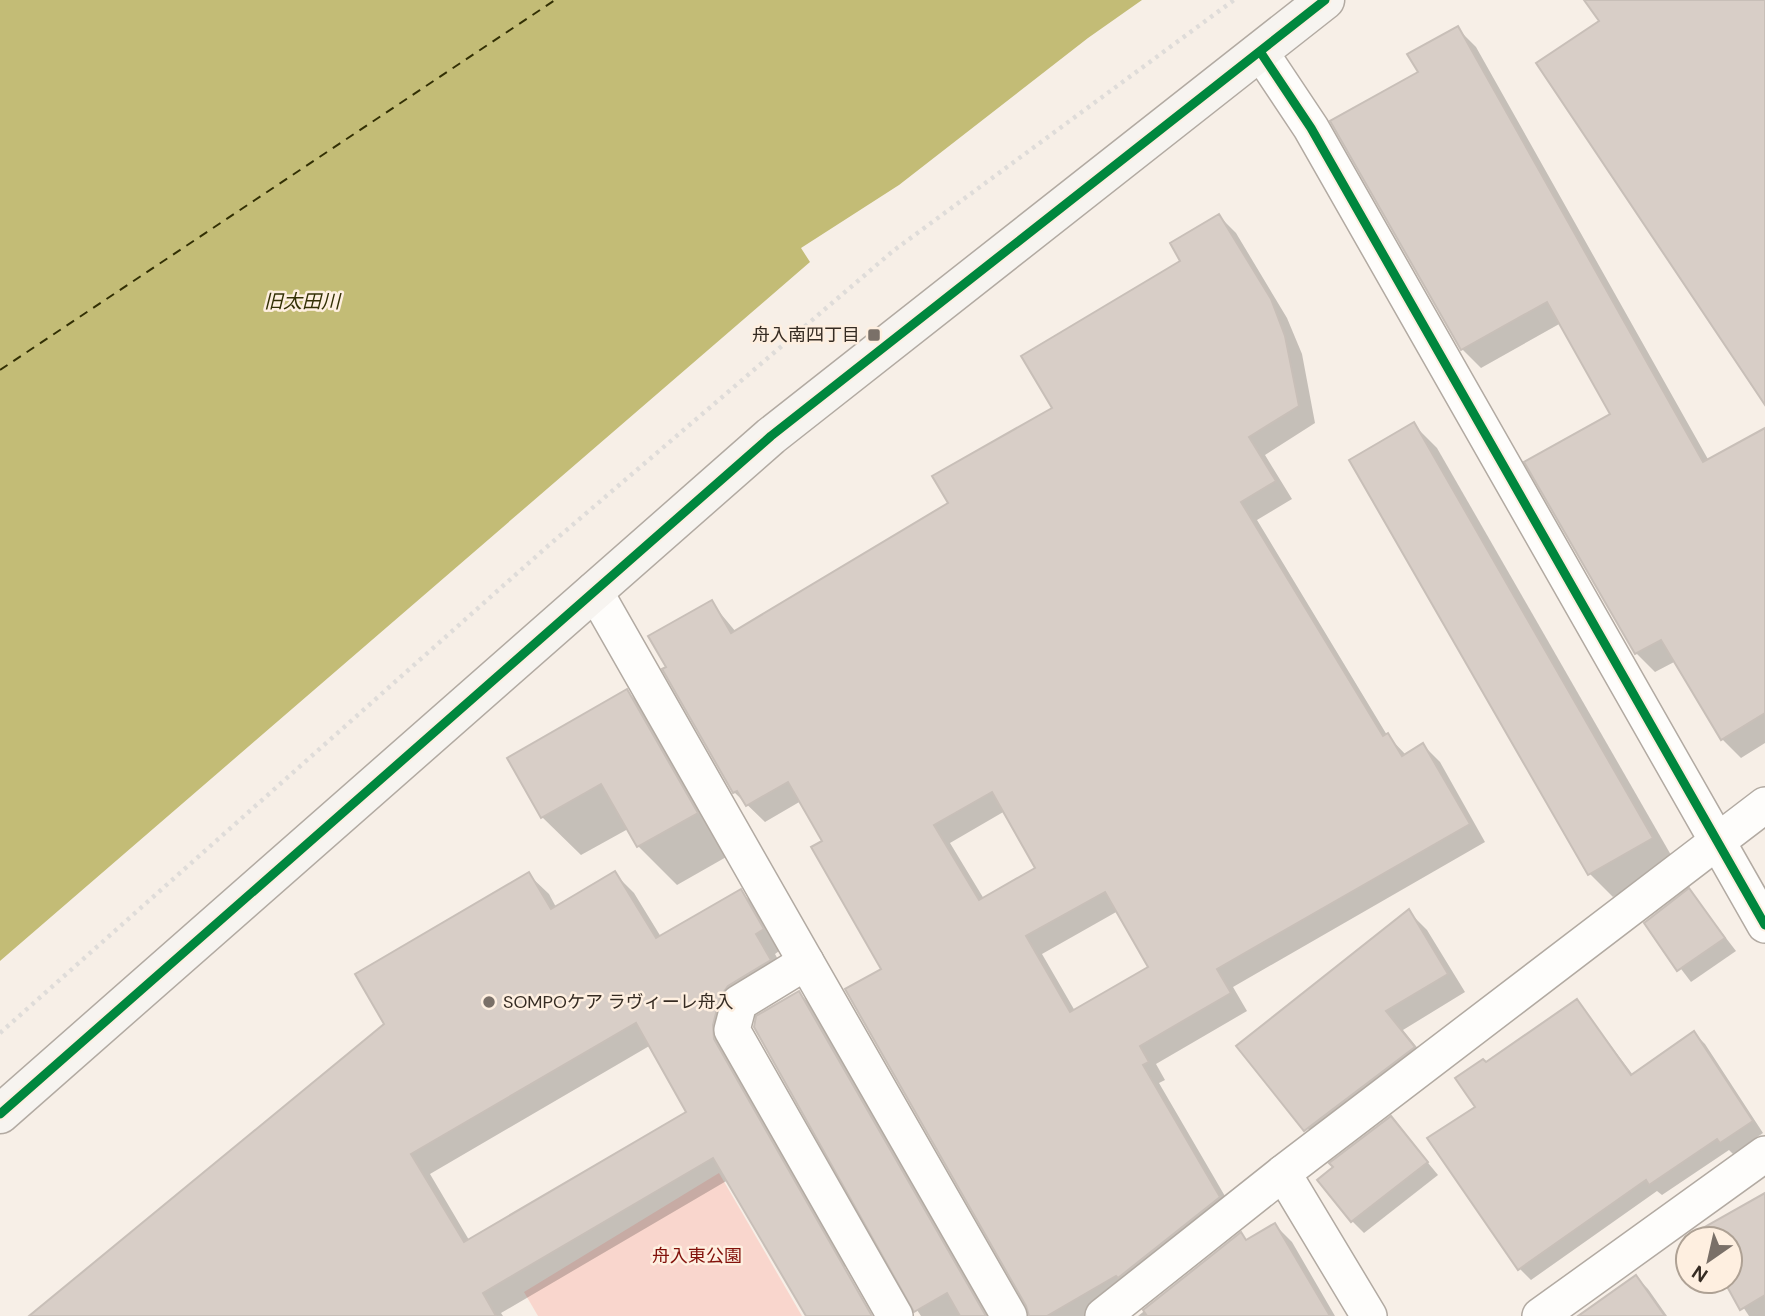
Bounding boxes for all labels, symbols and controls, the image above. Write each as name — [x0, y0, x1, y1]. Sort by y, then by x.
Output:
water label: 旧太田川 — [264, 289, 342, 314]
place label: 舟入南四丁目 — [752, 323, 860, 347]
marker: 舟入南四丁目 — [866, 327, 882, 343]
place label: SOMPOケア ラヴィーレ舟入 — [503, 990, 734, 1014]
marker: SOMPOケア ラヴィーレ舟入 — [481, 994, 497, 1010]
north arrow — [1674, 1225, 1744, 1295]
park label: 舟入東公園 — [652, 1244, 742, 1268]
text: N — [1687, 1259, 1713, 1288]

